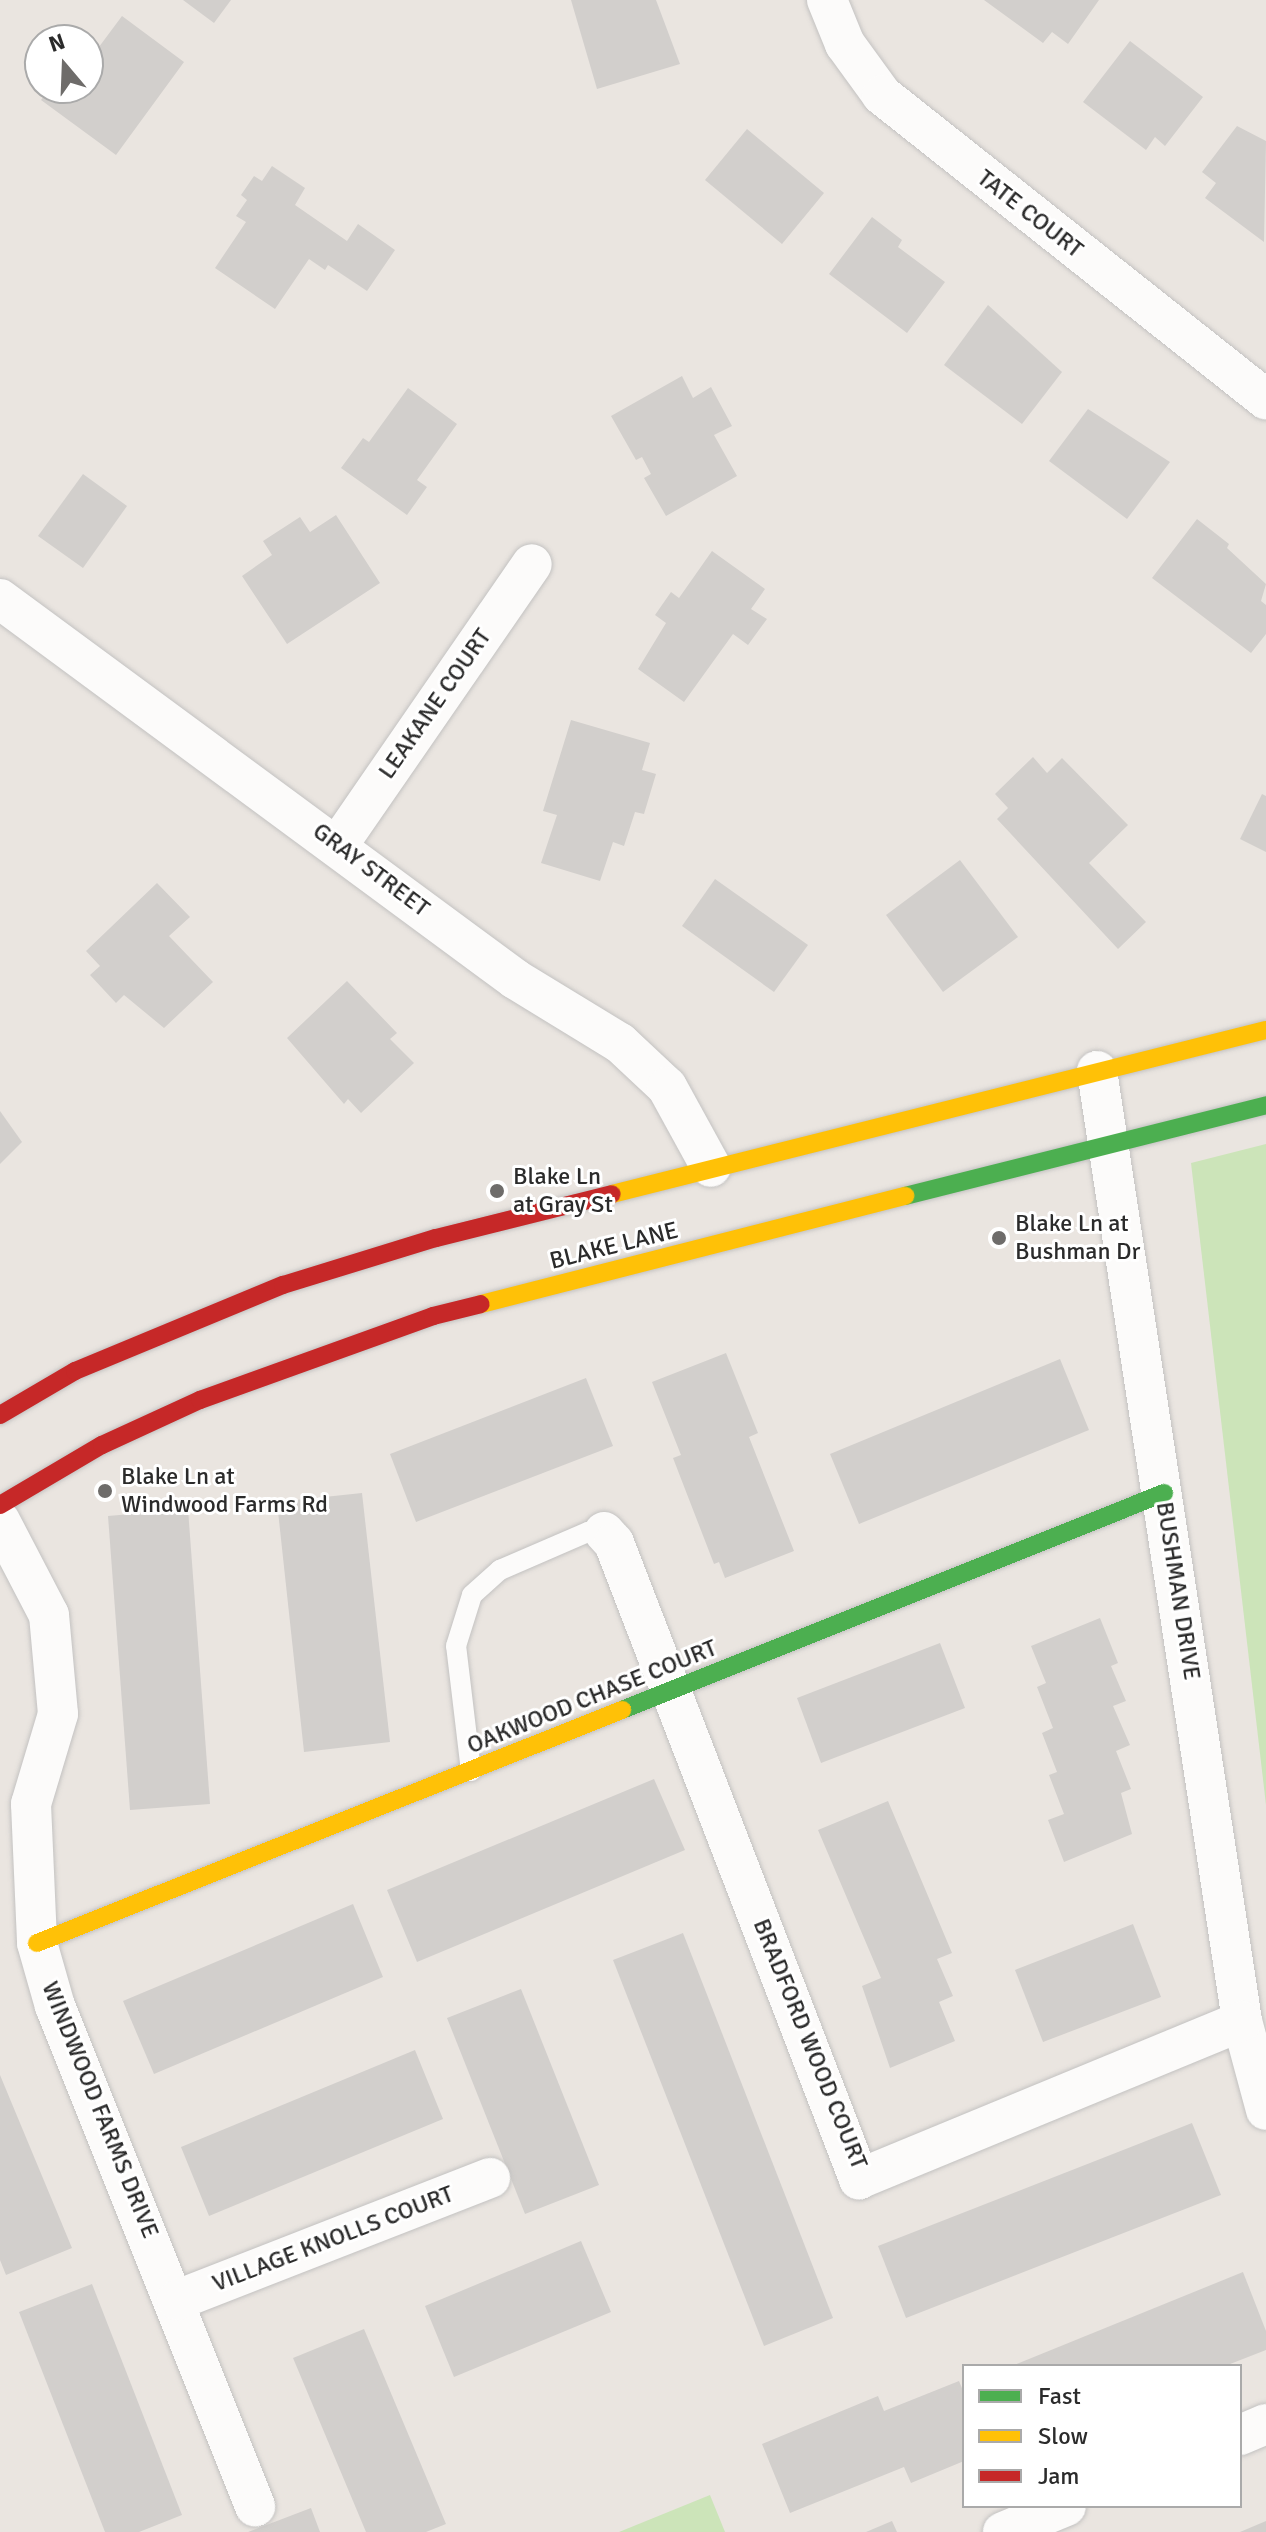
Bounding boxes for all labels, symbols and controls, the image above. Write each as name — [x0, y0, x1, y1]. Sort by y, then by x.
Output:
north arrow — [24, 24, 104, 104]
text: N — [45, 27, 68, 58]
street label: TATE COURT — [971, 164, 1089, 264]
street label: LEAKANE COURT — [373, 623, 497, 785]
street label: GRAY STREET — [307, 817, 435, 923]
place label: Blake Ln at Gray St — [513, 1163, 613, 1219]
marker: Blake Ln at Gray St — [488, 1182, 506, 1200]
place label: Blake Ln at Bushman Dr — [1015, 1210, 1140, 1266]
street label: BLAKE LANE — [547, 1216, 681, 1276]
marker: Blake Ln at Bushman Dr — [990, 1229, 1008, 1247]
place label: Blake Ln at Windwood Farms Rd — [121, 1463, 328, 1519]
marker: Blake Ln at Windwood Farms Rd — [96, 1482, 114, 1500]
street label: BUSHMAN DRIVE — [1150, 1500, 1206, 1682]
street label: OAKWOOD CHASE COURT — [463, 1634, 721, 1760]
street label: BRADFORD WOOD COURT — [747, 1915, 873, 2173]
street label: WINDWOOD FARMS DRIVE — [35, 1977, 165, 2243]
street label: VILLAGE KNOLLS COURT — [208, 2180, 458, 2298]
legend — [962, 2364, 1242, 2508]
text: Fast — [1038, 2381, 1081, 2411]
text: Slow — [1038, 2421, 1088, 2451]
text: Jam — [1038, 2461, 1079, 2491]

